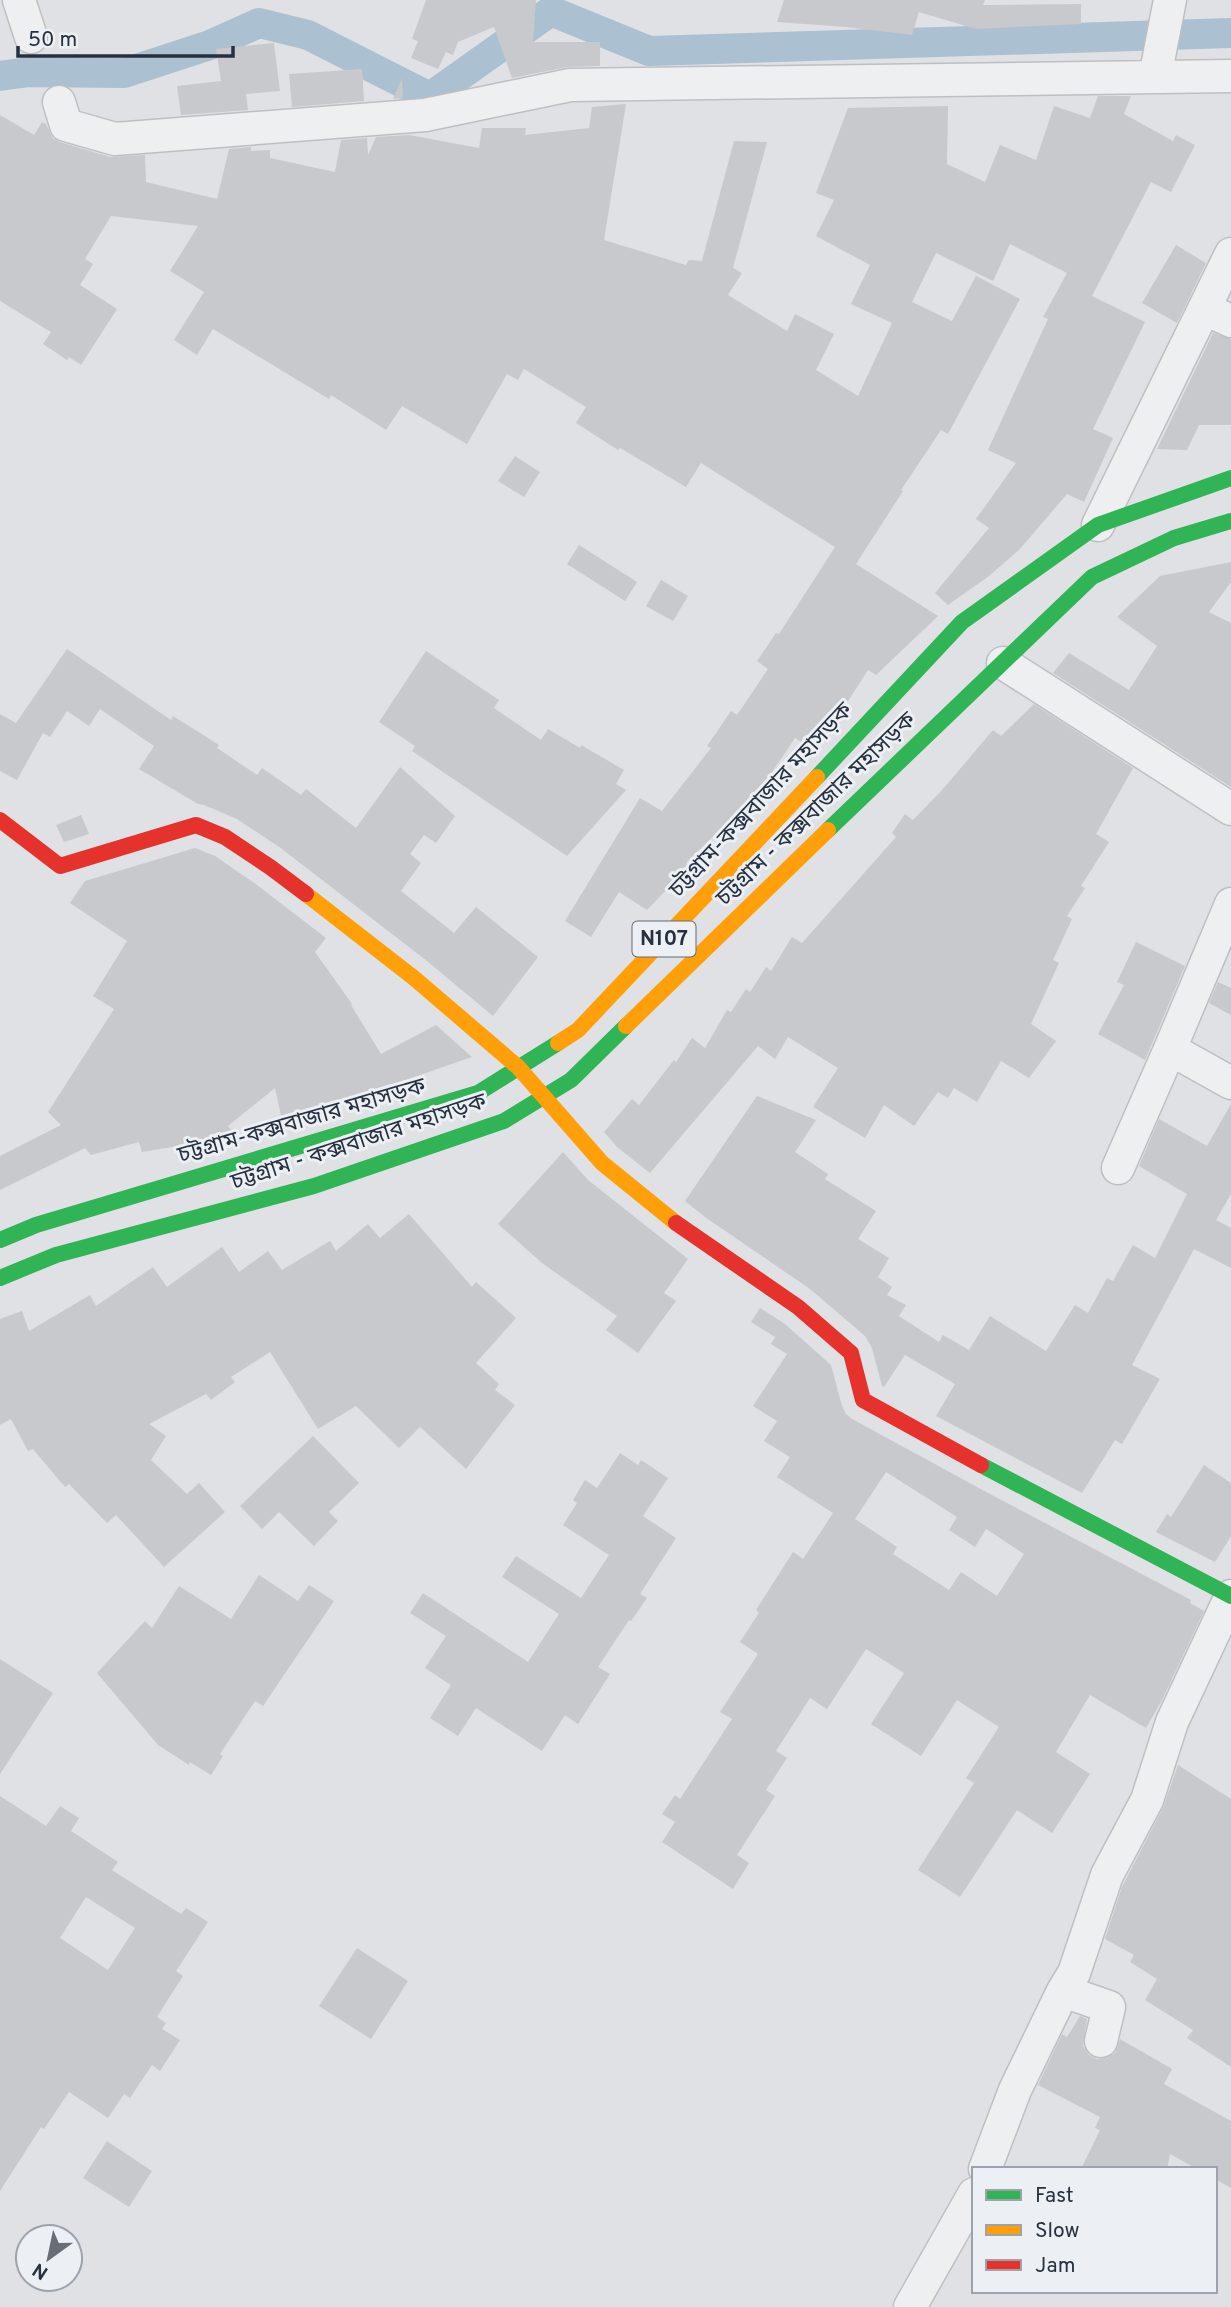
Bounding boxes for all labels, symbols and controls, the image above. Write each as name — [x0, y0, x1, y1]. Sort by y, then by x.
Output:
scale bar — [18, 14, 233, 58]
text: 50 m — [28, 27, 77, 54]
street label: চট্টগ্রাম-কক্সবাজার মহাসড়ক — [663, 697, 860, 905]
street label: চট্টগ্রাম - কক্সবাজার মহাসড়ক — [710, 706, 923, 914]
road number: N107 — [632, 922, 696, 956]
street label: চট্টগ্রাম-কক্সবাজার মহাসড়ক — [174, 1073, 430, 1172]
street label: চট্টগ্রাম - কক্সবাজার মহাসড়ক — [227, 1088, 491, 1198]
legend — [972, 2167, 1217, 2293]
text: Fast — [1035, 2183, 1074, 2210]
text: Slow — [1035, 2218, 1080, 2245]
north arrow — [14, 2223, 84, 2293]
text: Jam — [1035, 2253, 1076, 2280]
text: N — [29, 2257, 53, 2284]

